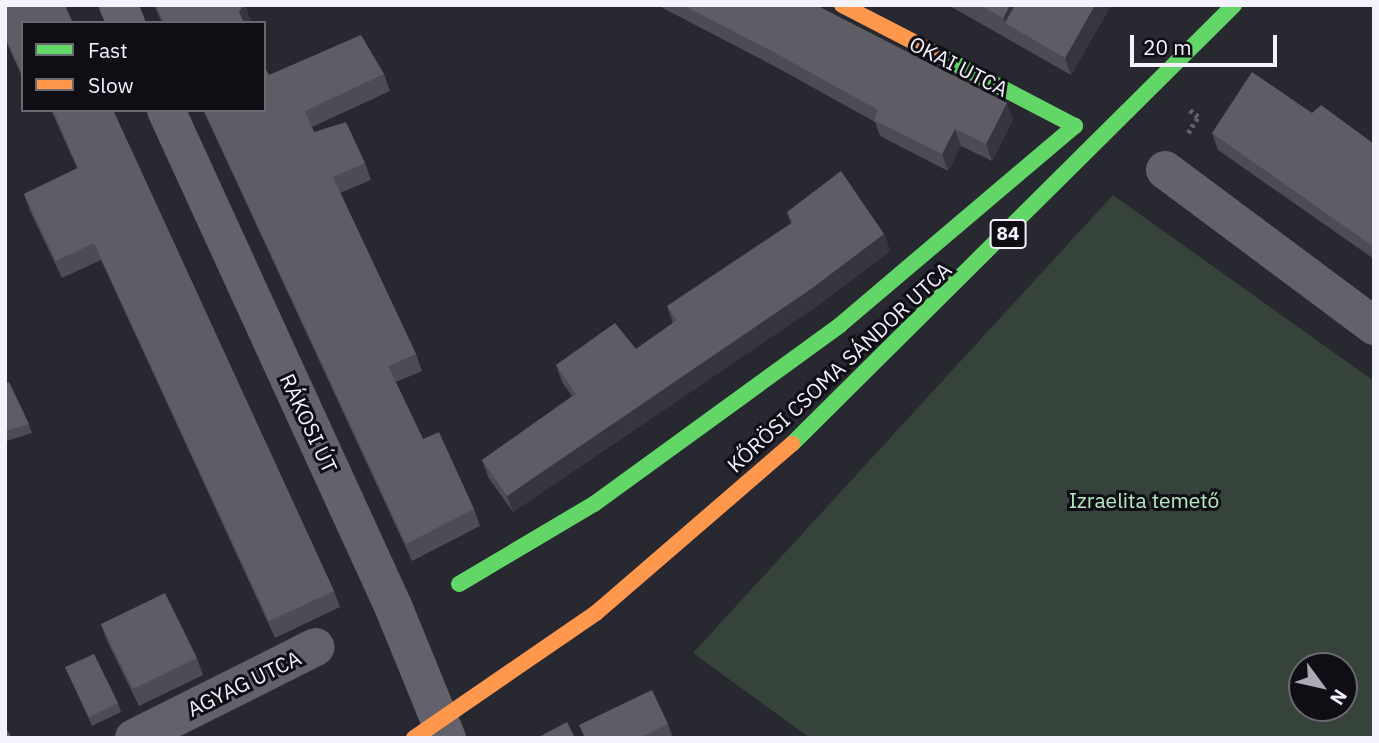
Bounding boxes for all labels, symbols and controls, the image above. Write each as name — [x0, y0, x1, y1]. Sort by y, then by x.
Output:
legend — [21, 21, 266, 112]
scale bar — [1134, 21, 1281, 65]
street label: OKAI UTCA — [905, 30, 1013, 102]
text: 20 m — [1143, 33, 1192, 61]
text: Fast — [88, 36, 128, 64]
text: Slow — [88, 71, 134, 99]
road number: 84 — [989, 218, 1027, 250]
street label: KŐRÖSI CSOMA SÁNDOR UTCA — [722, 256, 956, 478]
street label: RÁKOSI ÚT — [275, 369, 343, 477]
park label: Izraelita temető — [1069, 487, 1219, 513]
street label: AGYAG UTCA — [183, 645, 305, 721]
north arrow — [1288, 652, 1358, 722]
text: N — [1325, 685, 1353, 710]

